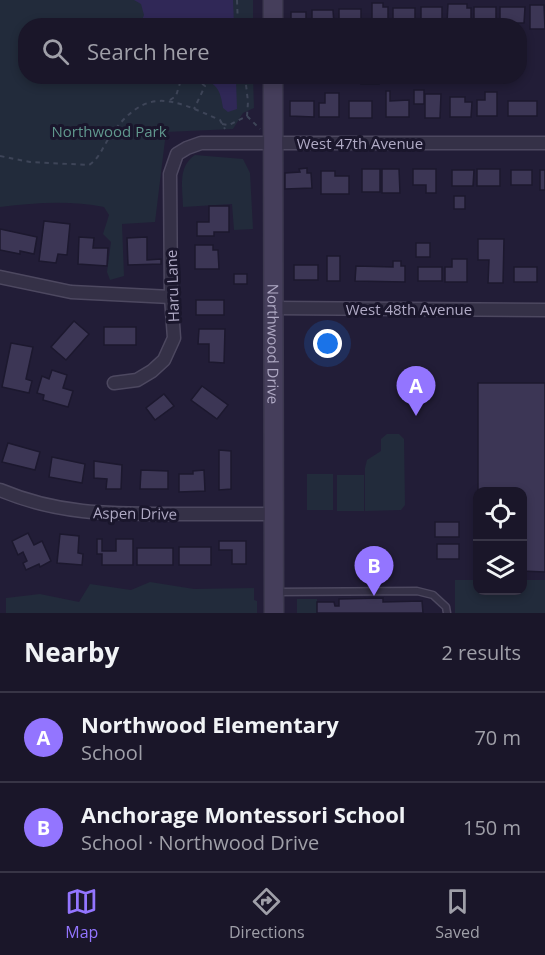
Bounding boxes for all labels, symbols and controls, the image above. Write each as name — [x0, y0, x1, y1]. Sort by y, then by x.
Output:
search box — [18, 18, 527, 84]
icon: search — [39, 35, 72, 68]
text: Search here — [87, 36, 210, 66]
park label: Northwood Park — [51, 121, 167, 141]
street label: West 47th Avenue — [297, 133, 423, 153]
street label: Haru Lane — [161, 249, 183, 323]
street label: Northwood Drive — [263, 284, 284, 404]
street label: West 48th Avenue — [346, 299, 472, 319]
your location — [313, 329, 342, 358]
pin: A — [396, 366, 436, 416]
map controls — [473, 487, 527, 595]
button: locate — [473, 487, 527, 541]
street label: Aspen Drive — [93, 502, 177, 524]
button: layers — [473, 541, 527, 595]
pin: B — [354, 546, 394, 596]
text: Nearby — [24, 634, 119, 670]
text: 2 results — [441, 639, 521, 666]
text: Northwood Elementary — [81, 709, 339, 739]
text: A — [37, 724, 50, 751]
text: 70 m — [474, 724, 521, 751]
text: School — [81, 739, 143, 766]
text: Anchorage Montessori School — [81, 799, 406, 829]
text: B — [37, 814, 50, 841]
text: 150 m — [463, 814, 521, 841]
text: School · Northwood Drive — [81, 829, 319, 856]
tab: Map — [65, 885, 98, 943]
tab: Directions — [229, 885, 305, 943]
tab: Saved — [435, 885, 480, 943]

